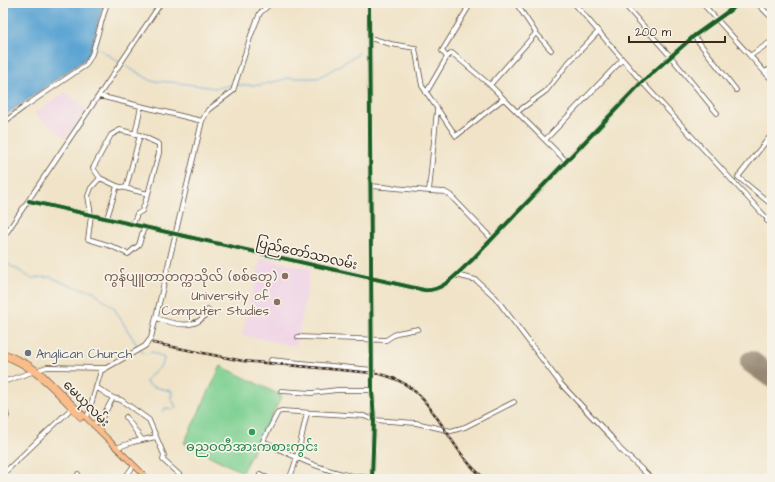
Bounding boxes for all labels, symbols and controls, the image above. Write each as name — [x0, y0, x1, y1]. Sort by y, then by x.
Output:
scale bar — [629, 18, 725, 44]
text: 200 m — [635, 24, 672, 41]
street label: ပြည်တော်သာလမ်း — [254, 234, 359, 275]
place label: ကွန်ပျူတာတက္ကသိုလ် (စစ်တွေ) — [104, 268, 277, 287]
marker: ကွန်ပျူတာတက္ကသိုလ် (စစ်တွေ) — [280, 271, 290, 281]
place label: University of Computer Studies — [161, 287, 269, 320]
marker: University of Computer Studies — [272, 297, 282, 307]
place label: Anglican Church — [36, 345, 133, 364]
marker: Anglican Church — [23, 348, 33, 358]
street label: မေယုလမ်း — [58, 376, 114, 432]
marker: ဓညဝတီအားကစားကွင်း — [247, 427, 257, 437]
place label: ဓညဝတီအားကစားကွင်း — [186, 438, 318, 457]

